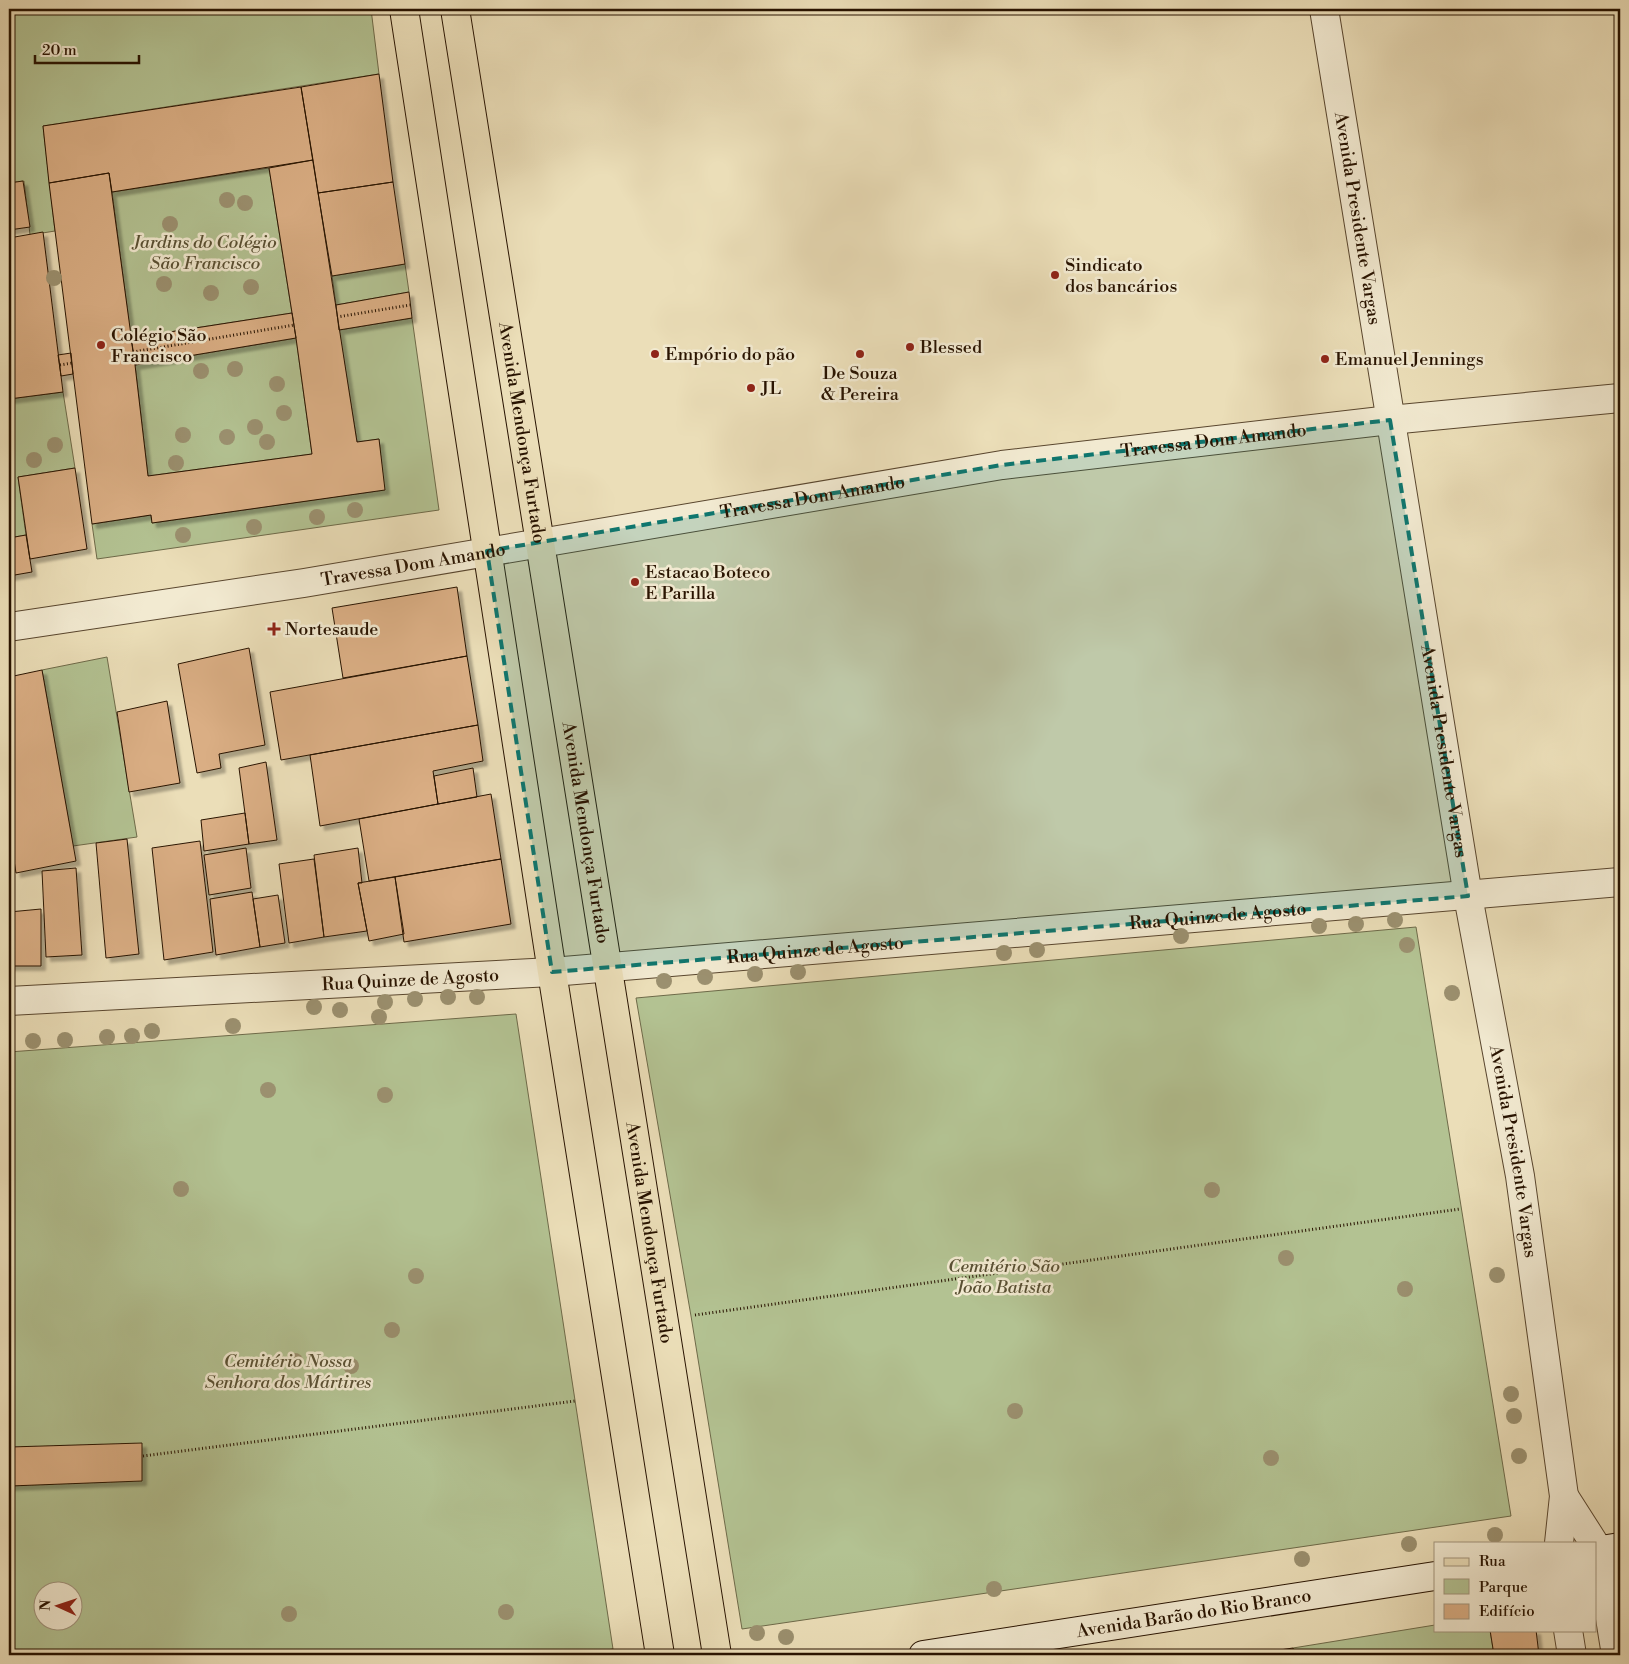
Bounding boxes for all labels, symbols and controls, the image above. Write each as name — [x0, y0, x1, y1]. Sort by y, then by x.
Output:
scale bar — [35, 32, 139, 64]
text: 20 m — [42, 41, 77, 60]
street label: Avenida Presidente Vargas — [1329, 109, 1387, 327]
park label: Jardins do Colégio São Francisco — [131, 231, 277, 275]
place label: Sindicato dos bancários — [1065, 254, 1177, 298]
marker: Sindicato dos bancários — [1049, 269, 1061, 281]
street label: Avenida Mendonça Furtado — [493, 319, 551, 545]
place label: Colégio São Francisco — [111, 324, 207, 368]
place label: Blessed — [919, 336, 983, 359]
marker: Colégio São Francisco — [95, 339, 107, 351]
marker: Blessed — [904, 341, 916, 353]
place label: Empório do pão — [665, 343, 795, 366]
marker: Empório do pão — [649, 348, 661, 360]
marker: De Souza & Pereira — [854, 348, 866, 360]
place label: Emanuel Jennings — [1335, 348, 1484, 371]
marker: Emanuel Jennings — [1319, 353, 1331, 365]
place label: De Souza & Pereira — [821, 362, 900, 406]
place label: JL — [760, 377, 781, 400]
marker: JL — [745, 382, 757, 394]
street label: Travessa Dom Amando — [1119, 418, 1308, 463]
street label: Travessa Dom Amando — [718, 470, 907, 524]
street label: Travessa Dom Amando — [319, 538, 507, 591]
place label: Estacao Boteco E Parilla — [645, 561, 770, 605]
marker: Estacao Boteco E Parilla — [629, 576, 641, 588]
place label: Nortesaude — [285, 618, 378, 641]
marker: Nortesaude — [267, 622, 281, 636]
street label: Avenida Presidente Vargas — [1416, 642, 1473, 860]
street label: Avenida Mendonça Furtado — [557, 719, 615, 945]
street label: Rua Quinze de Agosto — [1128, 897, 1307, 935]
street label: Rua Quinze de Agosto — [726, 931, 905, 969]
street label: Rua Quinze de Agosto — [321, 963, 500, 996]
street label: Avenida Presidente Vargas — [1484, 1042, 1543, 1259]
street label: Avenida Mendonça Furtado — [621, 1119, 679, 1345]
park label: Cemitério São João Batista — [948, 1255, 1060, 1299]
park label: Cemitério Nossa Senhora dos Mártires — [205, 1350, 371, 1394]
legend — [1434, 1542, 1596, 1632]
text: Rua — [1479, 1552, 1506, 1571]
text: Parque — [1479, 1578, 1528, 1597]
north arrow — [32, 1582, 82, 1632]
street label: Avenida Barão do Rio Branco — [1074, 1584, 1313, 1643]
text: N — [37, 1599, 55, 1611]
text: Edifício — [1479, 1602, 1535, 1621]

